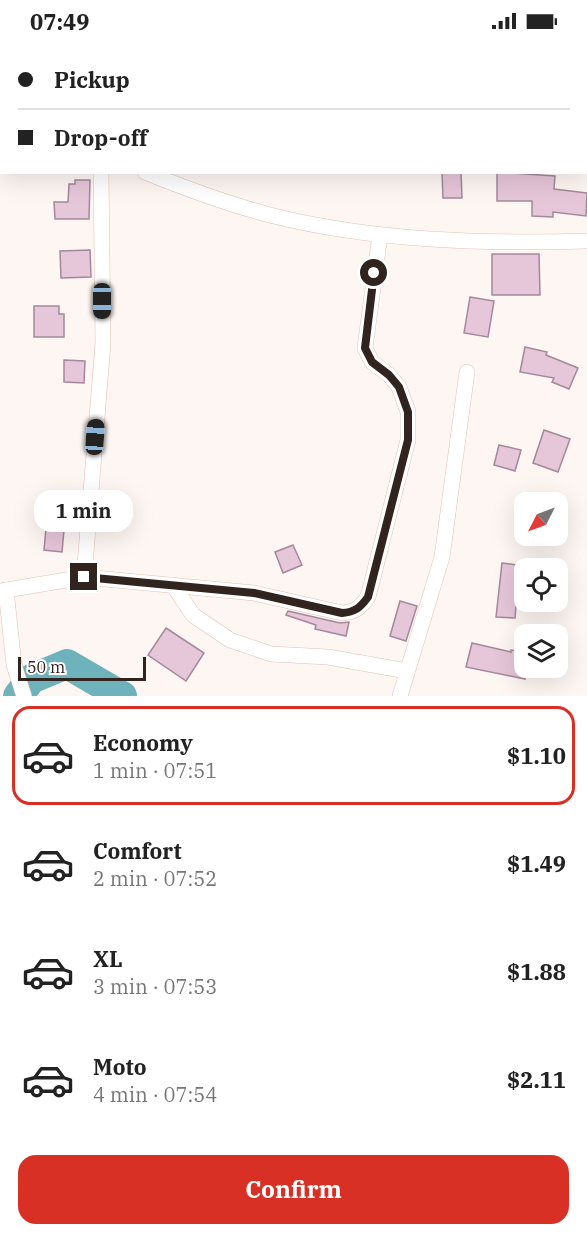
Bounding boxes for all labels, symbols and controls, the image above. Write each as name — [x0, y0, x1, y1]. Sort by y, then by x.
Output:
text: 07:49 — [30, 7, 89, 36]
text: Pickup — [54, 65, 130, 94]
text: Drop-off — [54, 123, 148, 152]
route start — [360, 259, 387, 286]
car — [93, 283, 111, 319]
car — [85, 418, 105, 456]
callout: 1 min — [34, 490, 134, 532]
north arrow — [514, 492, 568, 546]
map controls — [514, 492, 568, 678]
text: 1 min — [56, 497, 112, 524]
button: locate — [514, 558, 568, 612]
route end — [70, 563, 97, 590]
button: layers — [514, 624, 568, 678]
scale bar — [18, 654, 146, 682]
text: 50 m — [27, 657, 65, 677]
text: Economy — [93, 728, 193, 757]
icon: car — [21, 729, 75, 783]
text: $1.10 — [507, 741, 566, 770]
text: 1 min · 07:51 — [93, 757, 217, 784]
text: Comfort — [93, 836, 182, 865]
icon: car — [21, 837, 75, 891]
text: $1.49 — [507, 849, 566, 878]
text: 2 min · 07:52 — [93, 865, 217, 892]
text: XL — [93, 944, 123, 973]
icon: car — [21, 945, 75, 999]
text: $1.88 — [507, 957, 566, 986]
text: 3 min · 07:53 — [93, 973, 217, 1000]
text: Moto — [93, 1052, 147, 1081]
icon: car — [21, 1053, 75, 1107]
text: $2.11 — [507, 1065, 566, 1094]
text: 4 min · 07:54 — [93, 1081, 217, 1108]
button: Confirm — [18, 1155, 569, 1224]

